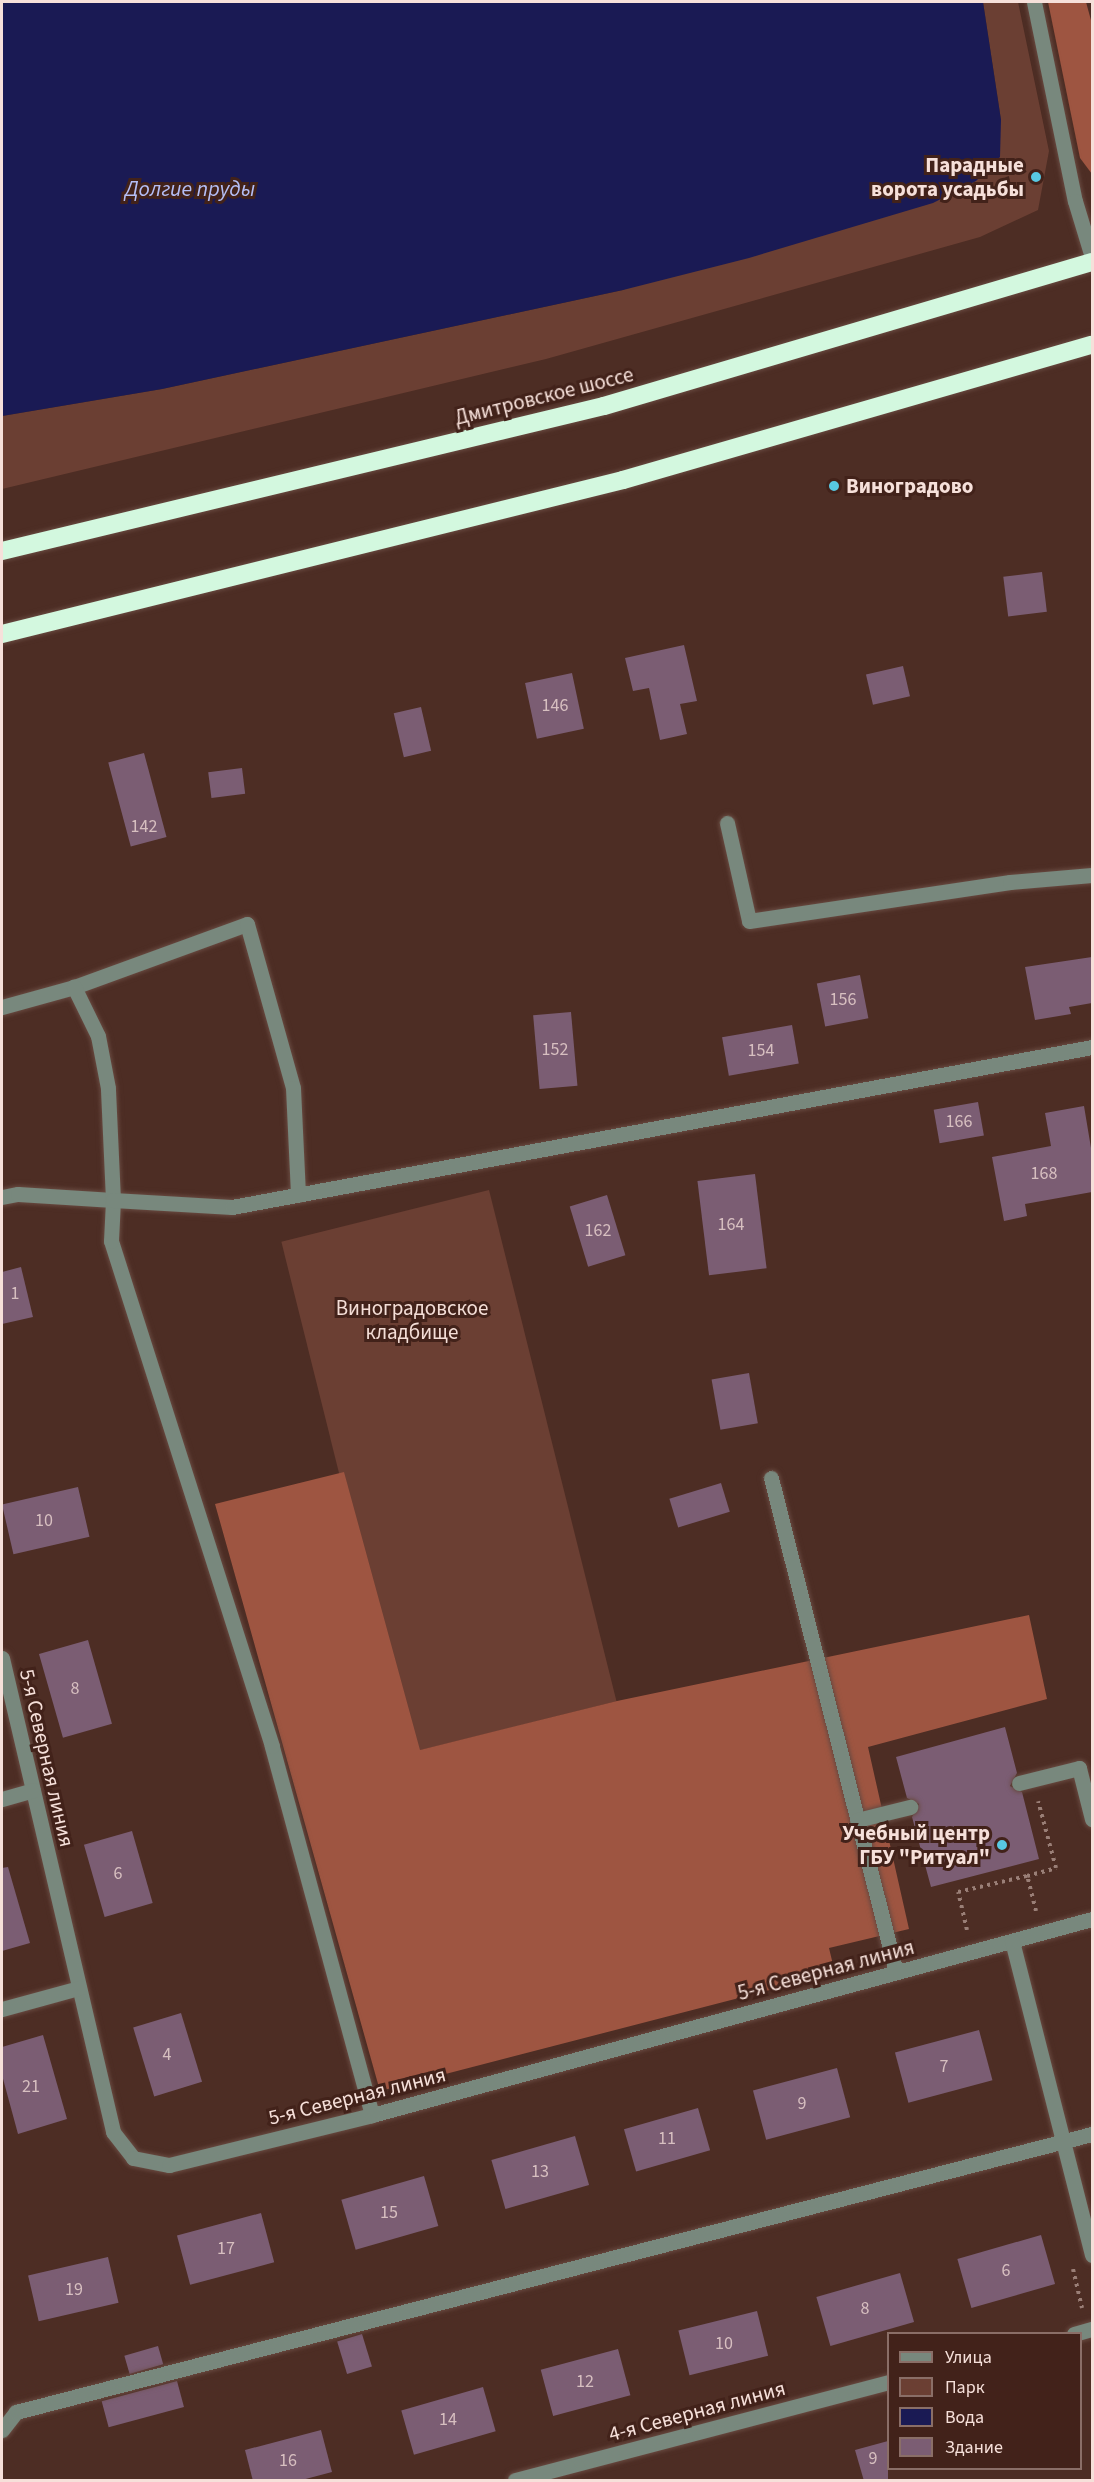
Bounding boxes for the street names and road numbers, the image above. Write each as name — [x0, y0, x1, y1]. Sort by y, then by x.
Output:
street label: Дмитровское шоссе — [452, 362, 636, 430]
street label: 5-я Северная линия — [14, 1667, 80, 1849]
street label: 5-я Северная линия — [735, 1934, 917, 2006]
street label: 5-я Северная линия — [266, 2062, 448, 2130]
street label: 4-я Северная линия — [606, 2375, 788, 2447]

